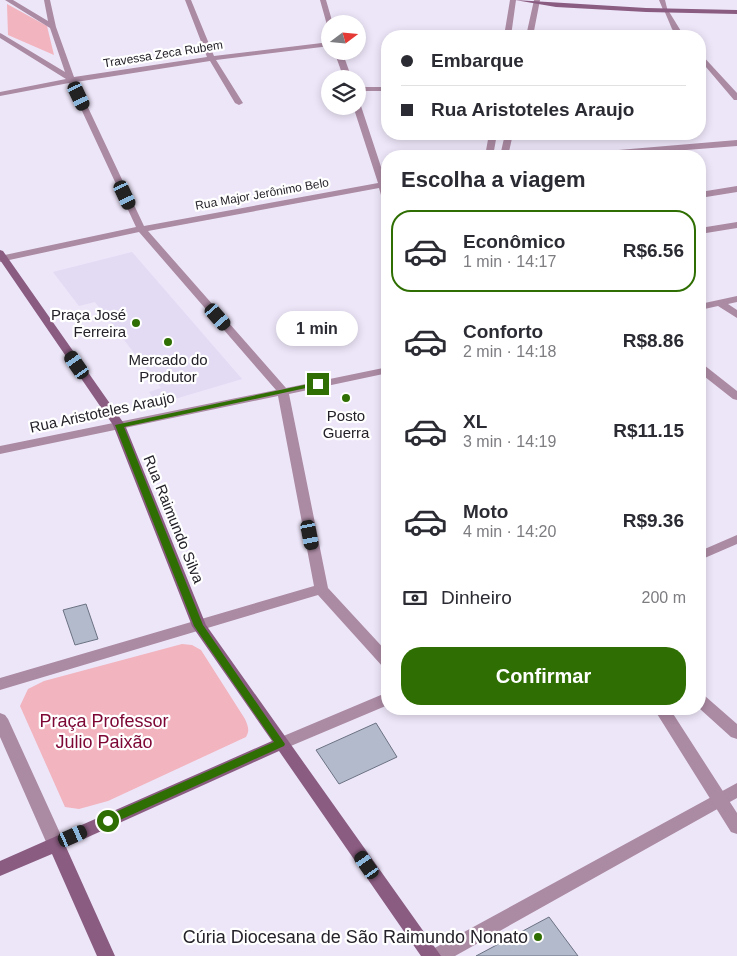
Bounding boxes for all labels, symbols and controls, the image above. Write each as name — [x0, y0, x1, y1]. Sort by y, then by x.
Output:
north arrow — [321, 15, 366, 60]
map controls — [321, 15, 366, 115]
street label: Travessa Zeca Rubem — [102, 38, 224, 70]
text: Embarque — [431, 50, 524, 71]
button: layers — [321, 70, 366, 115]
car — [65, 79, 92, 113]
text: Rua Aristoteles Araujo — [431, 99, 634, 120]
text: Escolha a viagem — [401, 167, 586, 192]
street label: Rua Major Jerônimo Belo — [194, 175, 330, 213]
car — [111, 178, 138, 212]
icon: car — [403, 229, 448, 274]
text: Econômico — [463, 231, 565, 252]
text: R$6.56 — [623, 240, 684, 261]
text: 1 min · 14:17 — [463, 253, 556, 270]
car — [202, 301, 233, 333]
place label: Praça José Ferreira — [51, 306, 127, 340]
callout: 1 min — [277, 312, 359, 346]
marker: Praça José Ferreira — [130, 317, 142, 329]
icon: car — [403, 319, 448, 364]
text: 1 min — [296, 320, 338, 337]
text: Conforto — [463, 321, 543, 342]
text: R$8.86 — [623, 330, 684, 351]
marker: Mercado do Produtor — [162, 336, 174, 348]
text: 2 min · 14:18 — [463, 343, 556, 360]
car — [62, 348, 91, 382]
place label: Mercado do Produtor — [128, 351, 208, 385]
route end — [307, 373, 329, 395]
street label: Rua Aristoteles Araujo — [28, 388, 176, 436]
marker: Posto Guerra — [340, 392, 352, 404]
place label: Posto Guerra — [323, 407, 370, 441]
icon: car — [403, 409, 448, 454]
text: XL — [463, 411, 487, 432]
text: R$11.15 — [613, 420, 684, 441]
text: 3 min · 14:19 — [463, 433, 556, 450]
street label: Rua Raimundo Silva — [141, 452, 208, 586]
icon: car — [403, 499, 448, 544]
text: Moto — [463, 501, 508, 522]
text: R$9.36 — [623, 510, 684, 531]
car — [299, 519, 320, 551]
text: 4 min · 14:20 — [463, 523, 556, 540]
icon: cash — [401, 584, 429, 612]
text: Dinheiro — [441, 587, 512, 608]
text: 200 m — [642, 589, 686, 606]
button: Confirmar — [401, 647, 686, 705]
park label: Praça Professor Julio Paixão — [39, 711, 169, 752]
route start — [97, 810, 119, 832]
car — [56, 823, 89, 849]
car — [352, 848, 381, 882]
place label: Cúria Diocesana de São Raimundo Nonato — [183, 927, 528, 947]
marker: Cúria Diocesana de São Raimundo Nonato — [532, 931, 544, 943]

